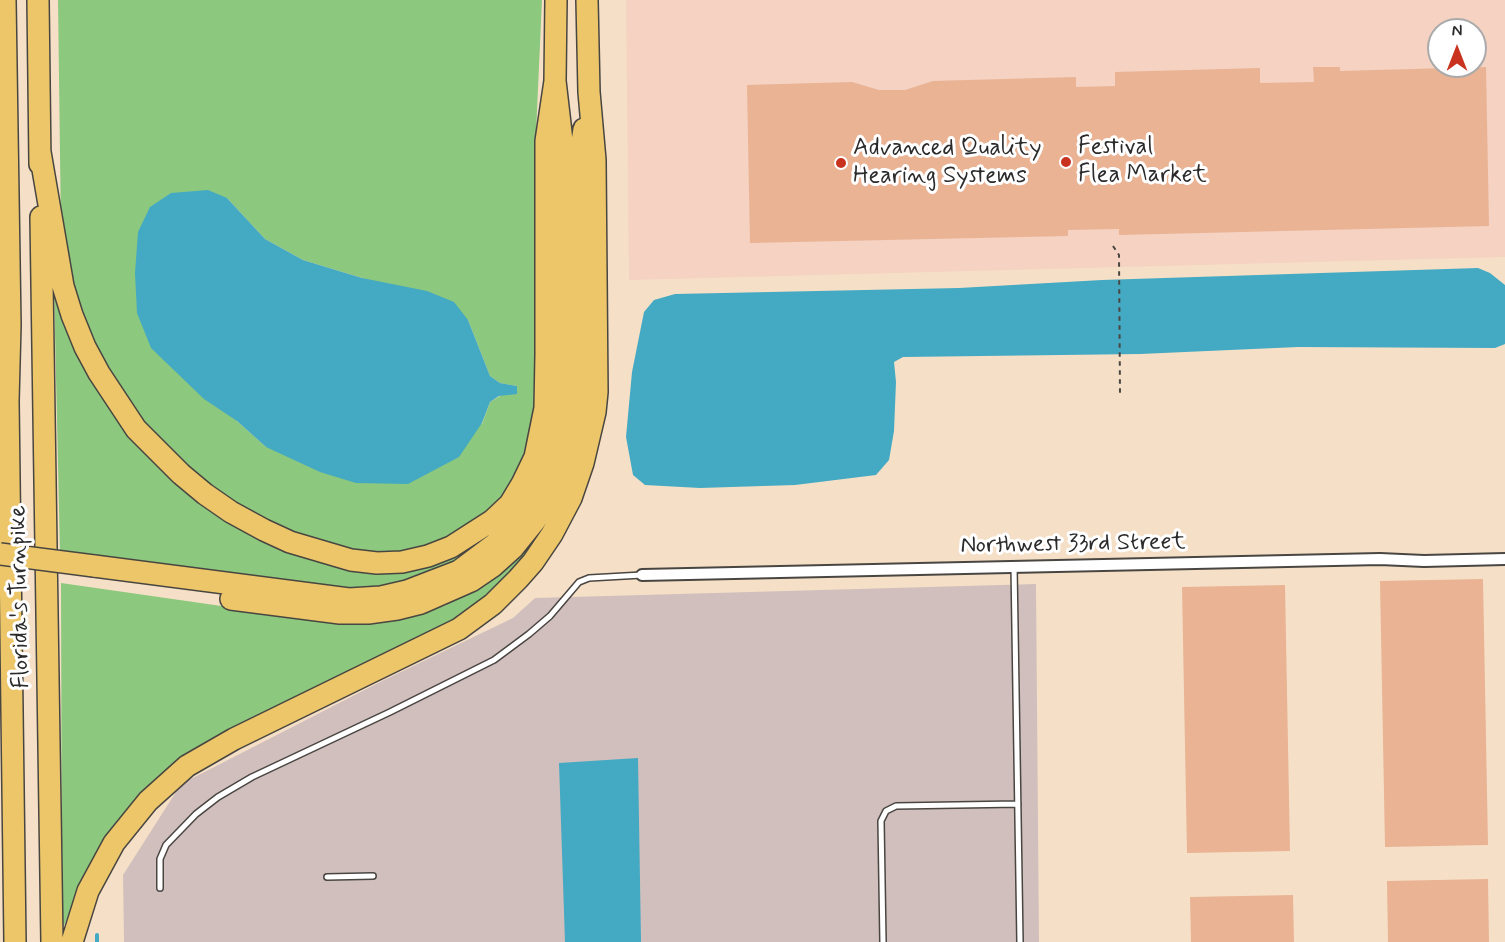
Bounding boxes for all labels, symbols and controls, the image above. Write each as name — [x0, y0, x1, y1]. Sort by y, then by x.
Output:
north arrow — [1427, 18, 1487, 78]
text: N — [1452, 21, 1462, 42]
place label: Festival Flea Market — [1078, 134, 1207, 190]
place label: Advanced Quality Hearing Systems — [853, 135, 1041, 191]
marker: Festival Flea Market — [1059, 155, 1073, 169]
marker: Advanced Quality Hearing Systems — [834, 156, 848, 170]
street label: Florida's Turnpike — [5, 505, 37, 689]
street label: Northwest 33rd Street — [960, 529, 1186, 561]

